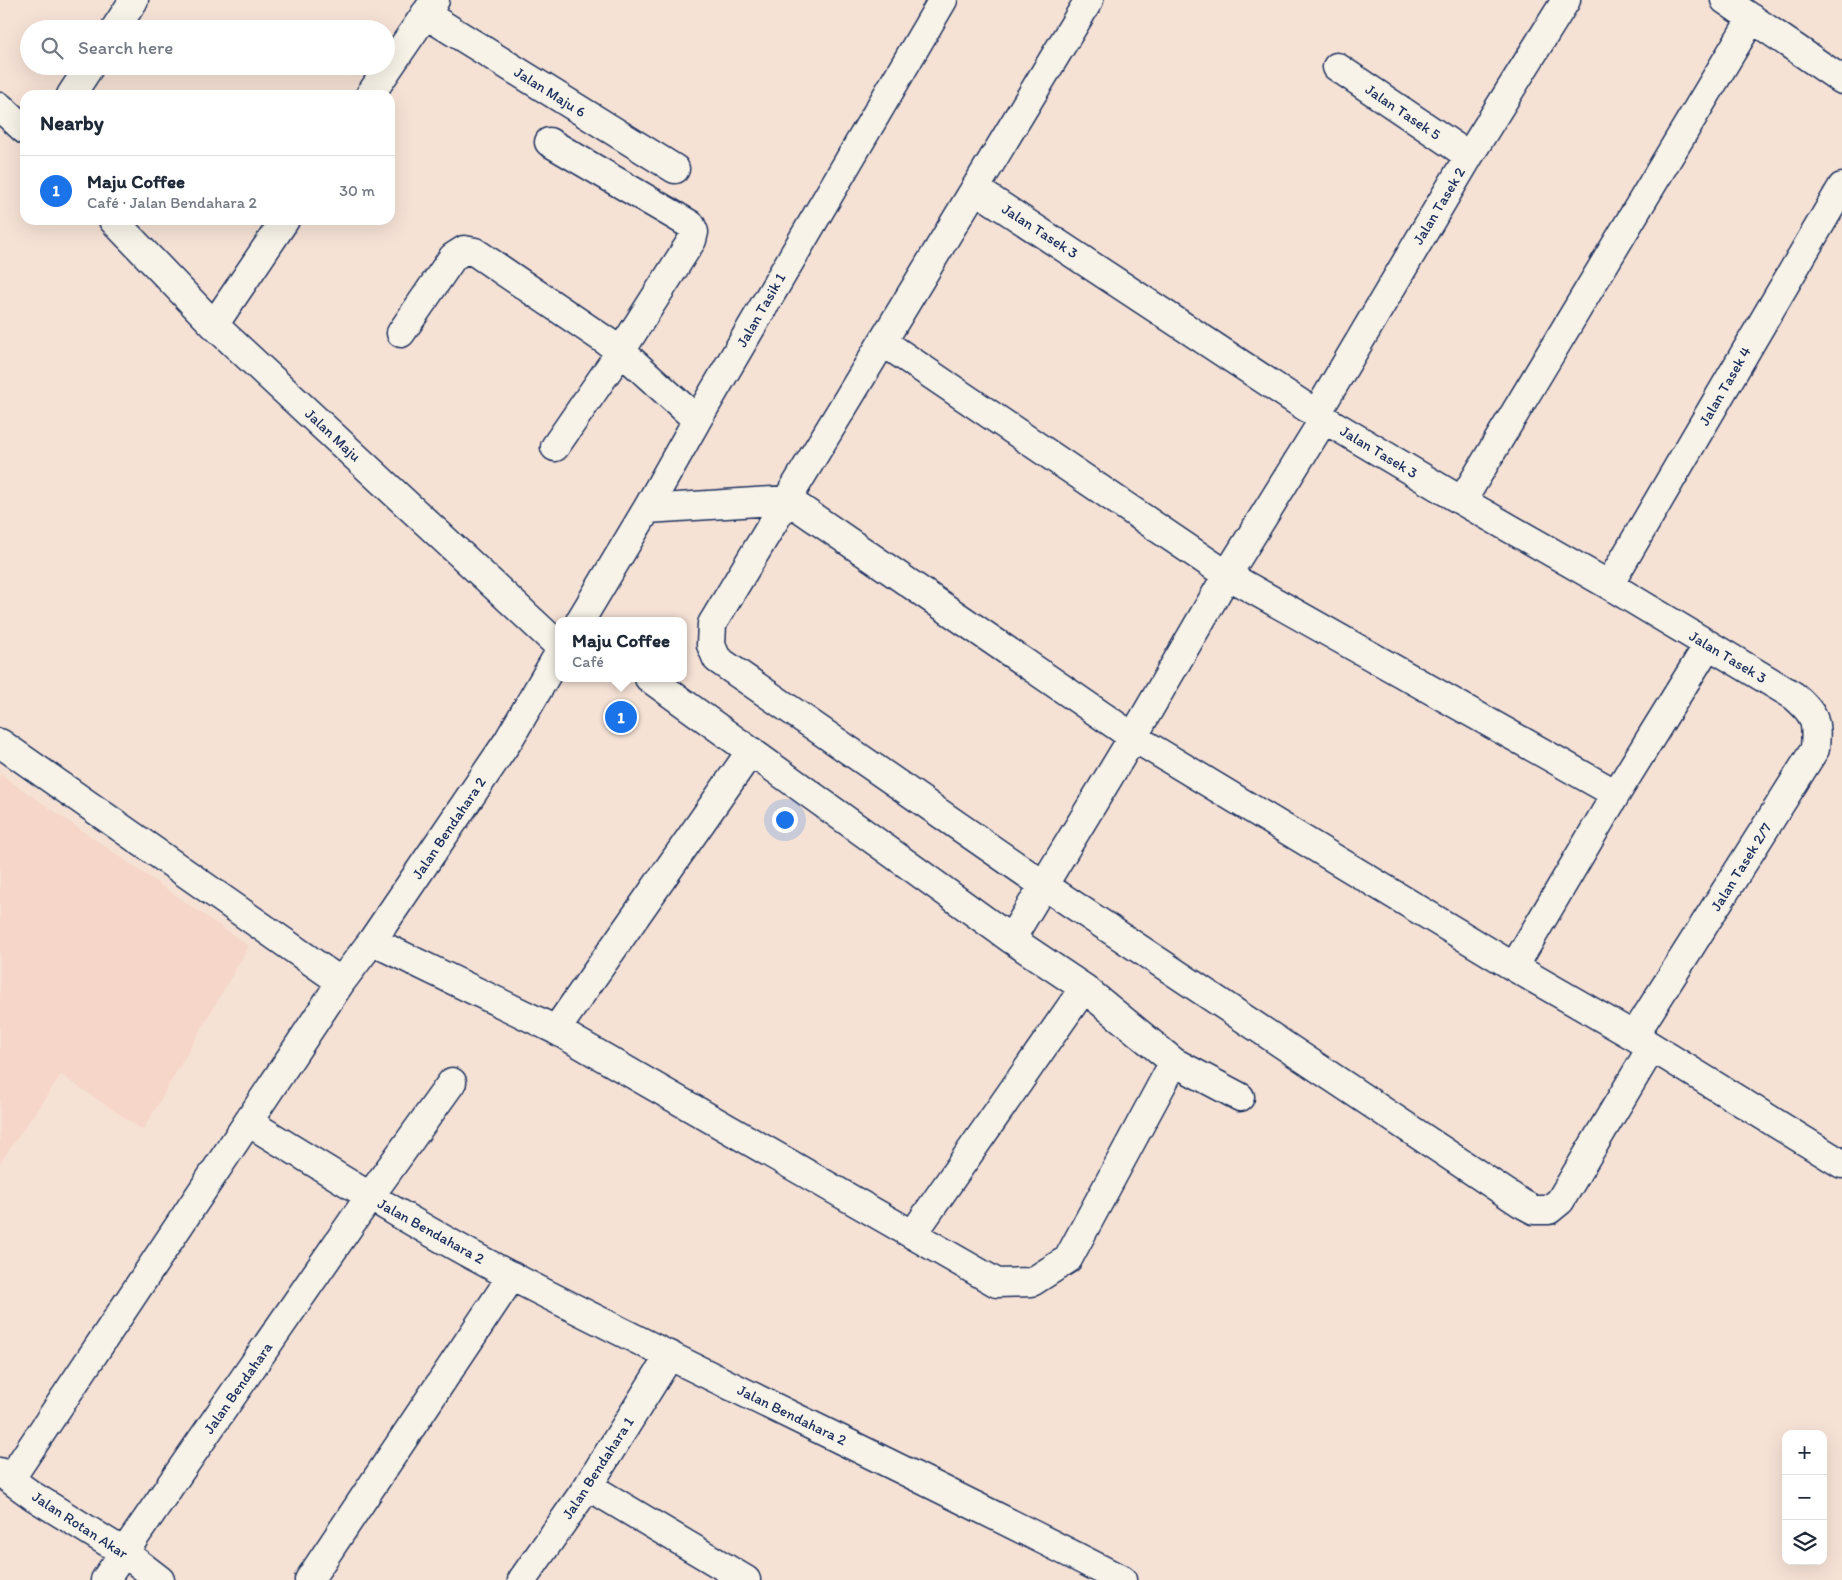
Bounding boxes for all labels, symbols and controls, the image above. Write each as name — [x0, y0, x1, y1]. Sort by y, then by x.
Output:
search box — [20, 20, 395, 75]
icon: search — [38, 34, 66, 62]
text: Search here — [78, 36, 173, 59]
street label: Jalan Maju 6 — [511, 63, 589, 121]
street label: Jalan Tasek 5 — [1362, 80, 1444, 144]
text: Nearby — [40, 110, 104, 135]
street label: Jalan Tasek 2 — [1409, 164, 1469, 248]
text: Maju Coffee — [87, 170, 185, 193]
text: 1 — [52, 181, 60, 200]
text: 30 m — [339, 181, 375, 200]
text: Café · Jalan Bendahara 2 — [87, 193, 257, 212]
street label: Jalan Tasek 3 — [999, 200, 1081, 262]
street label: Jalan Tasik 1 — [733, 270, 789, 350]
street label: Jalan Tasek 4 — [1695, 343, 1755, 429]
street label: Jalan Maju — [301, 405, 365, 465]
street label: Jalan Tasek 3 — [1337, 422, 1421, 482]
popup — [555, 617, 687, 682]
street label: Jalan Tasek 3 — [1686, 627, 1770, 687]
text: Maju Coffee — [572, 629, 670, 652]
text: Café — [572, 652, 604, 671]
pin: 1 — [605, 698, 637, 736]
street label: Jalan Bendahara 2 — [408, 773, 490, 882]
your location — [772, 807, 798, 833]
street label: Jalan Tasek 2/7 — [1707, 819, 1776, 914]
street label: Jalan Bendahara 2 — [375, 1194, 488, 1268]
street label: Jalan Bendahara — [200, 1338, 276, 1437]
street label: Jalan Bendahara 2 — [734, 1381, 850, 1449]
street label: Jalan Bendahara 1 — [558, 1413, 638, 1522]
map controls — [1782, 1430, 1827, 1565]
button: + — [1782, 1430, 1827, 1475]
button: − — [1782, 1475, 1827, 1520]
street label: Jalan Rotan Akar — [29, 1487, 131, 1563]
button: layers — [1782, 1520, 1827, 1565]

